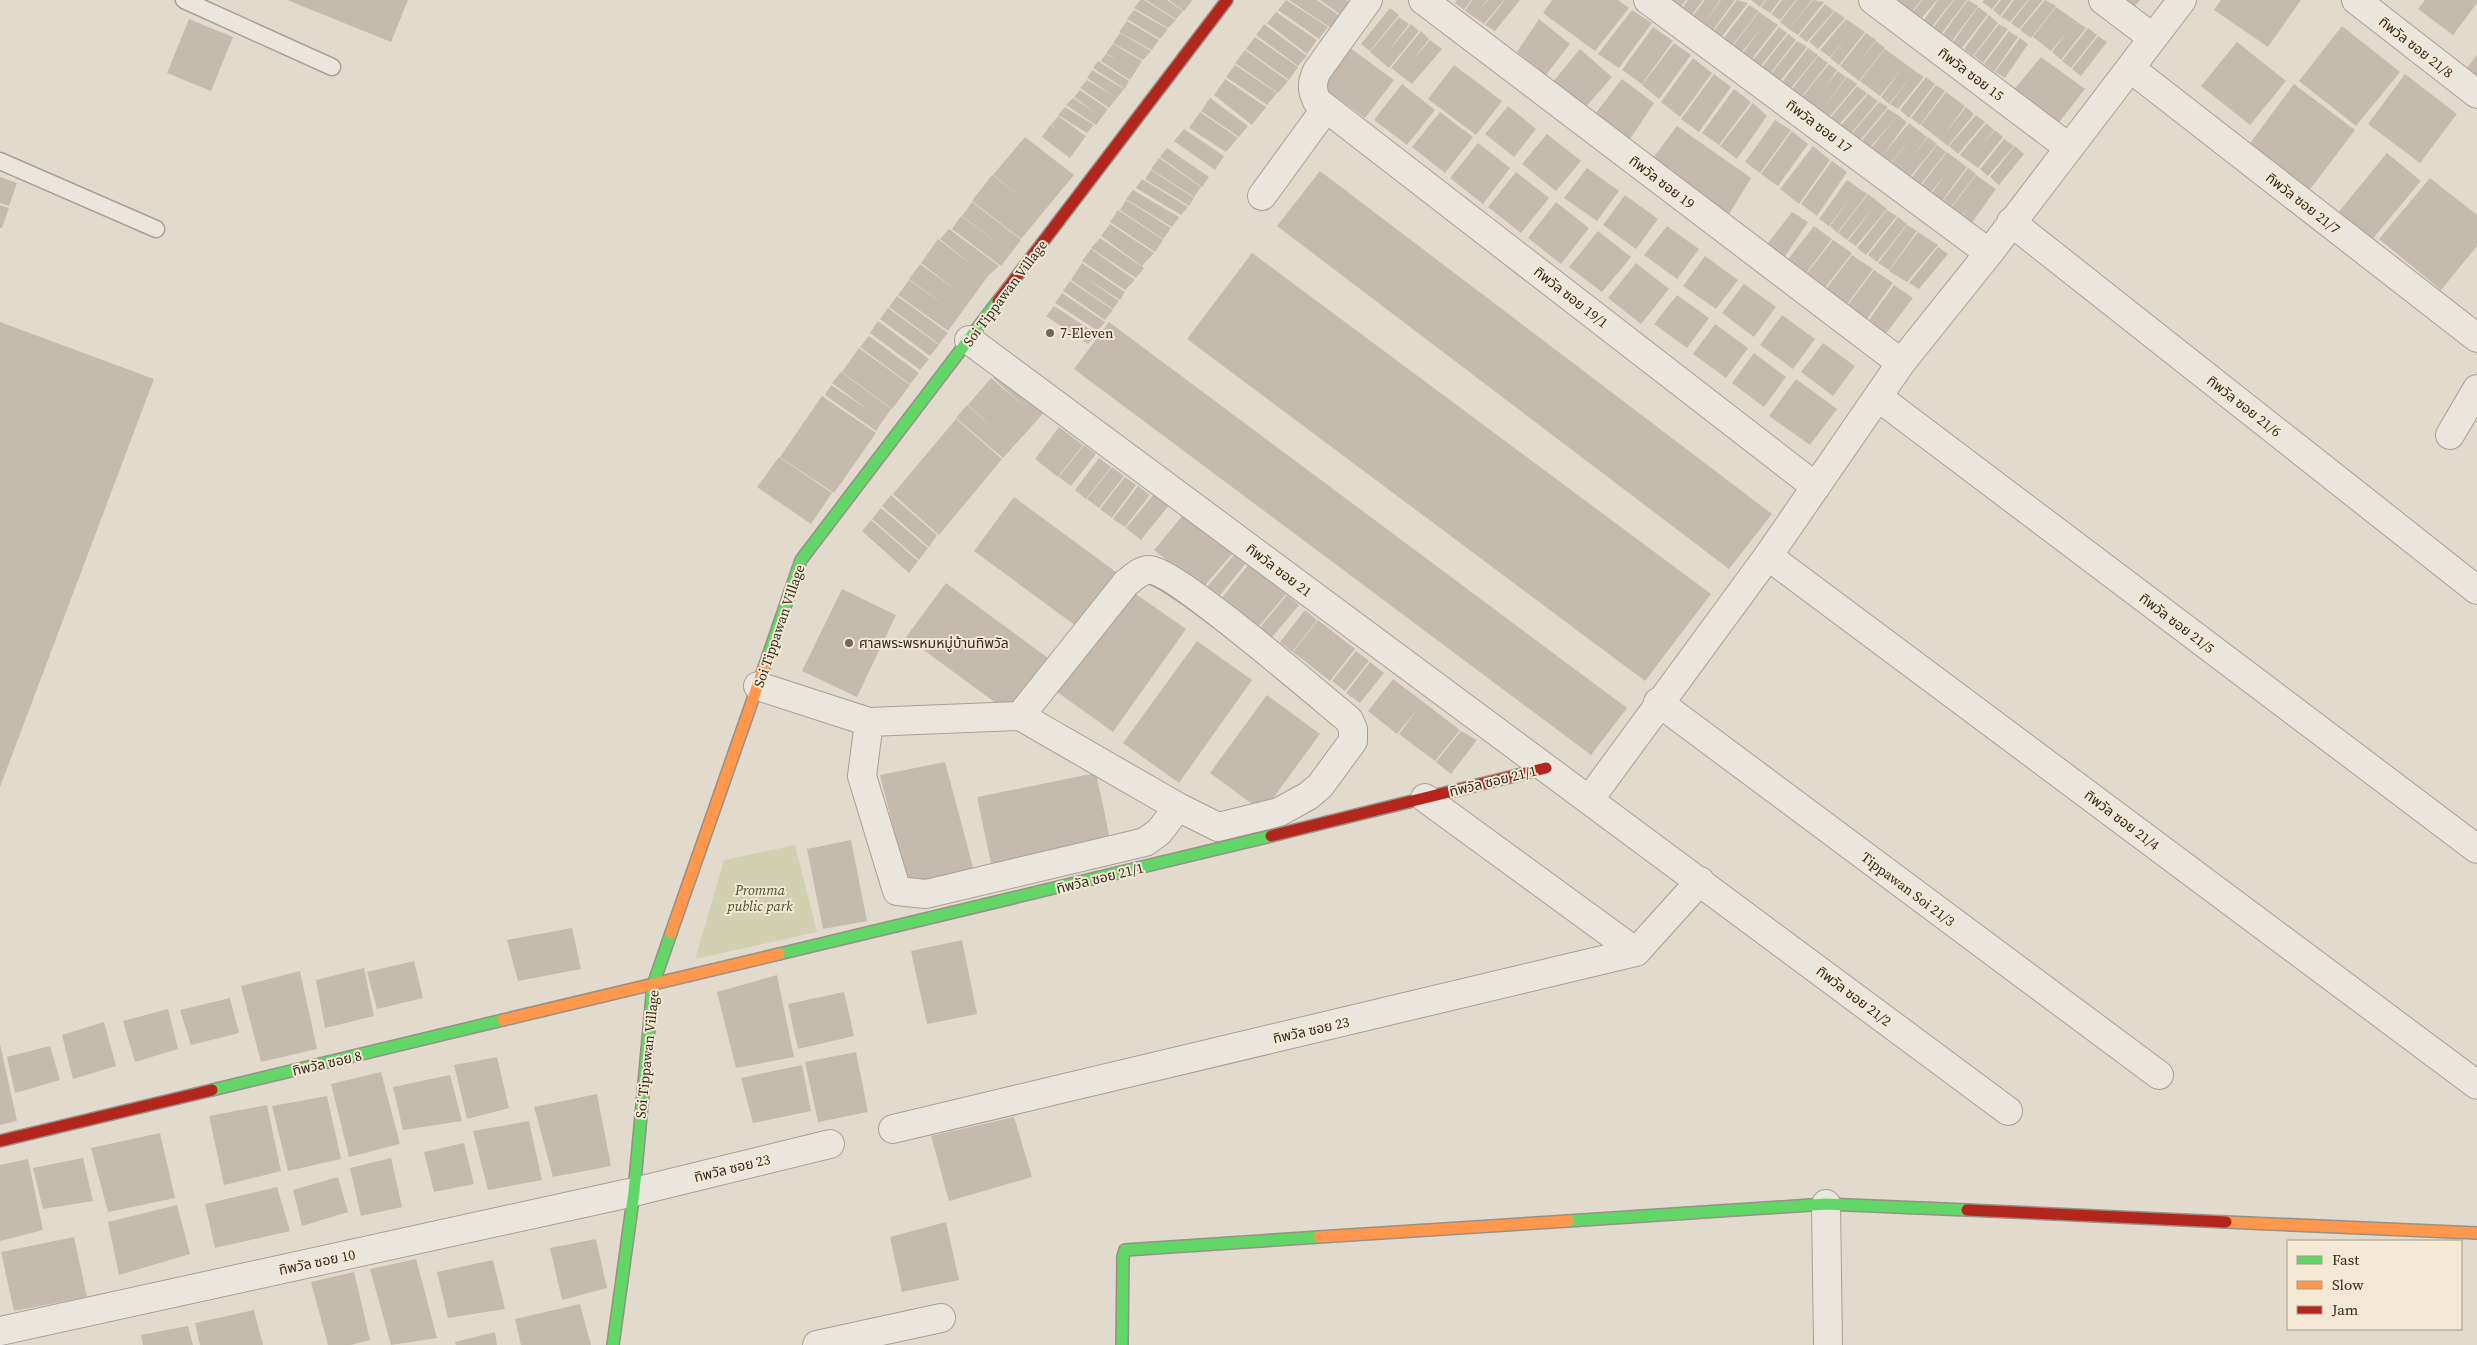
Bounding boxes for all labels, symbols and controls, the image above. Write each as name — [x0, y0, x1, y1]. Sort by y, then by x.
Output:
street label: ทิพวัล ซอย 21/8 — [2375, 12, 2457, 82]
street label: ทิพวัล ซอย 15 — [1934, 43, 2008, 105]
street label: ทิพวัล ซอย 17 — [1782, 95, 1856, 157]
street label: ทิพวัล ซอย 19 — [1625, 151, 1699, 213]
street label: ทิพวัล ซอย 21/7 — [2262, 168, 2344, 238]
street label: Soi Tippawan Village — [958, 235, 1052, 351]
street label: ทิพวัล ซอย 19/1 — [1530, 262, 1612, 332]
place label: 7-Eleven — [1060, 323, 1114, 343]
marker: 7-Eleven — [1044, 327, 1056, 339]
street label: ทิพวัล ซอย 21/6 — [2203, 371, 2285, 441]
street label: ทิพวัล ซอย 21 — [1242, 539, 1316, 601]
street label: Soi Tippawan Village — [749, 562, 809, 690]
street label: ทิพวัล ซอย 21/5 — [2135, 588, 2219, 658]
place label: ศาลพระพรหมหมู่บ้านทิพวัล — [859, 633, 1009, 653]
marker: ศาลพระพรหมหมู่บ้านทิพวัล — [843, 637, 855, 649]
street label: ทิพวัล ซอย 21/1 — [1447, 760, 1539, 802]
street label: ทิพวัล ซอย 21/4 — [2080, 785, 2164, 855]
street label: Tippawan Soi 21/3 — [1857, 847, 1959, 931]
street label: ทิพวัล ซอย 21/1 — [1054, 857, 1146, 899]
park label: Promma public park — [725, 880, 793, 916]
street label: ทิพวัล ซอย 21/2 — [1812, 961, 1896, 1031]
street label: Soi Tippawan Village — [630, 989, 664, 1119]
street label: ทิพวัล ซอย 23 — [1271, 1012, 1351, 1048]
street label: ทิพวัล ซอย 8 — [290, 1045, 364, 1081]
street label: ทิพวัล ซอย 23 — [692, 1149, 772, 1187]
legend — [2287, 1240, 2462, 1330]
street label: ทิพวัล ซอย 10 — [277, 1244, 357, 1280]
text: Fast — [2332, 1249, 2359, 1270]
text: Slow — [2332, 1274, 2364, 1295]
text: Jam — [2331, 1299, 2359, 1320]

